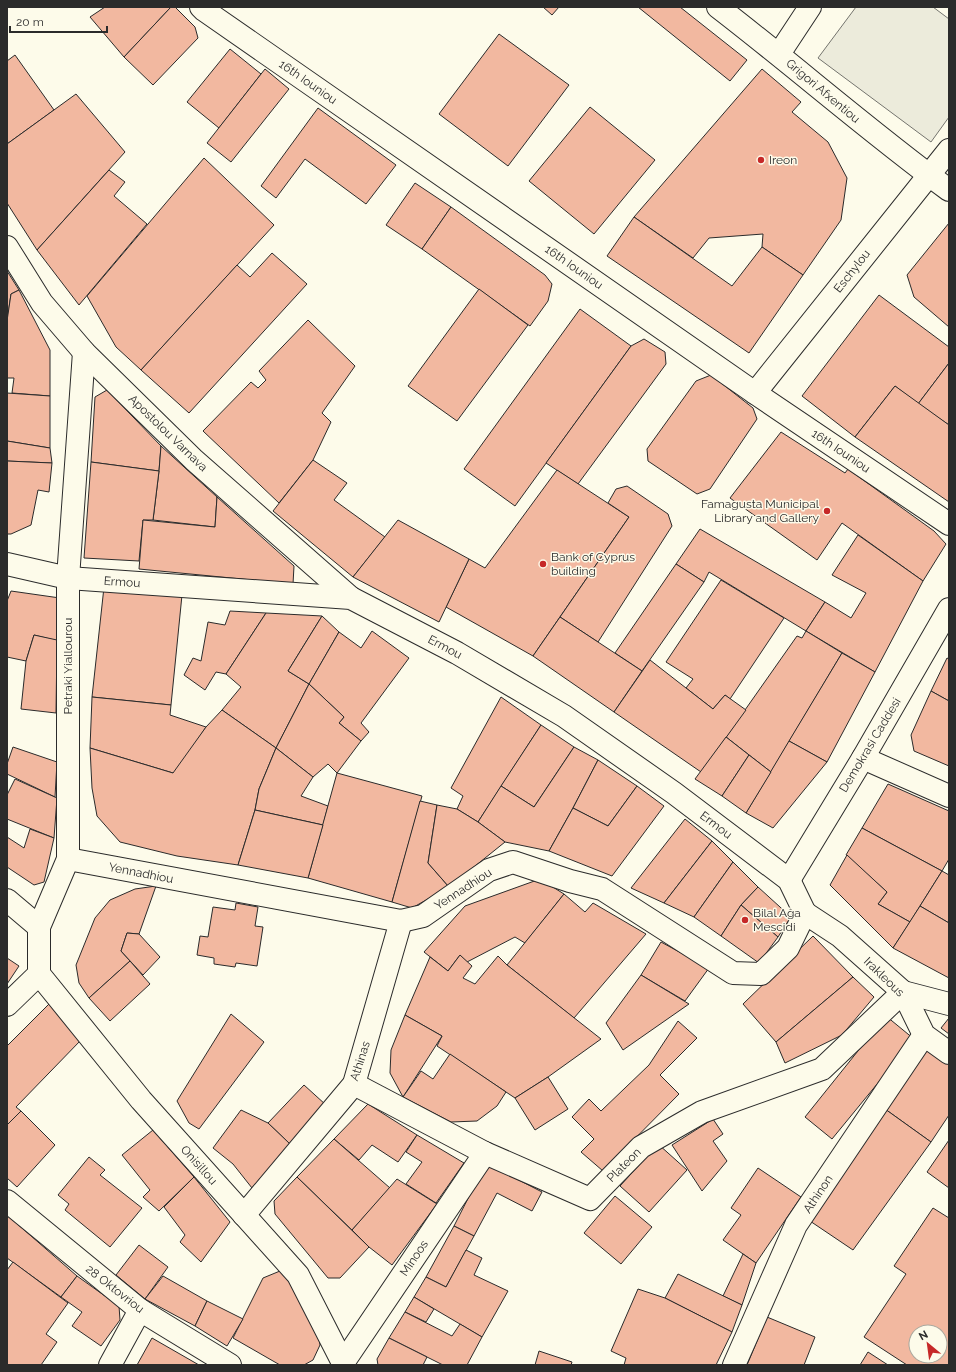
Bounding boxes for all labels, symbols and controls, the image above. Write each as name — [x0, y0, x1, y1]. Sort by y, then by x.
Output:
scale bar — [10, 8, 107, 34]
text: 20 m — [16, 15, 44, 29]
street label: Grigori Afxentiou — [783, 56, 863, 126]
street label: 16th Iouniou — [276, 57, 340, 107]
place label: Ireon — [769, 153, 797, 167]
marker: Ireon — [756, 155, 766, 165]
street label: 16th Iouniou — [542, 242, 606, 292]
street label: Eschylou — [831, 247, 873, 295]
street label: Apostolou Varnava — [126, 392, 210, 474]
street label: 16th Iouniou — [809, 426, 873, 476]
place label: Famagusta Municipal Library and Gallery — [701, 497, 820, 525]
marker: Famagusta Municipal Library and Gallery — [822, 506, 832, 516]
place label: Bank of Cyprus building — [551, 550, 635, 578]
marker: Bank of Cyprus building — [538, 559, 548, 569]
street label: Ermou — [103, 574, 141, 590]
street label: Petraki Yiallourou — [61, 618, 75, 714]
street label: Ermou — [425, 632, 465, 662]
street label: Demokrasi Caddesi — [836, 695, 904, 795]
street label: Ermou — [697, 808, 735, 842]
street label: Yennadhiou — [107, 860, 175, 886]
street label: Yennadhiou — [432, 865, 494, 913]
place label: Bilal Ağa Mescidi — [753, 906, 801, 934]
marker: Bilal Ağa Mescidi — [740, 915, 750, 925]
street label: Irakleous — [861, 954, 907, 1000]
street label: Athinas — [347, 1039, 373, 1083]
street label: Onisillou — [178, 1143, 220, 1187]
street label: Plateon — [604, 1145, 644, 1185]
street label: Athinon — [800, 1172, 836, 1216]
street label: Minoos — [397, 1237, 431, 1279]
street label: 28 Oktovriou — [83, 1262, 147, 1316]
north arrow — [908, 1324, 948, 1364]
text: N — [917, 1328, 930, 1343]

